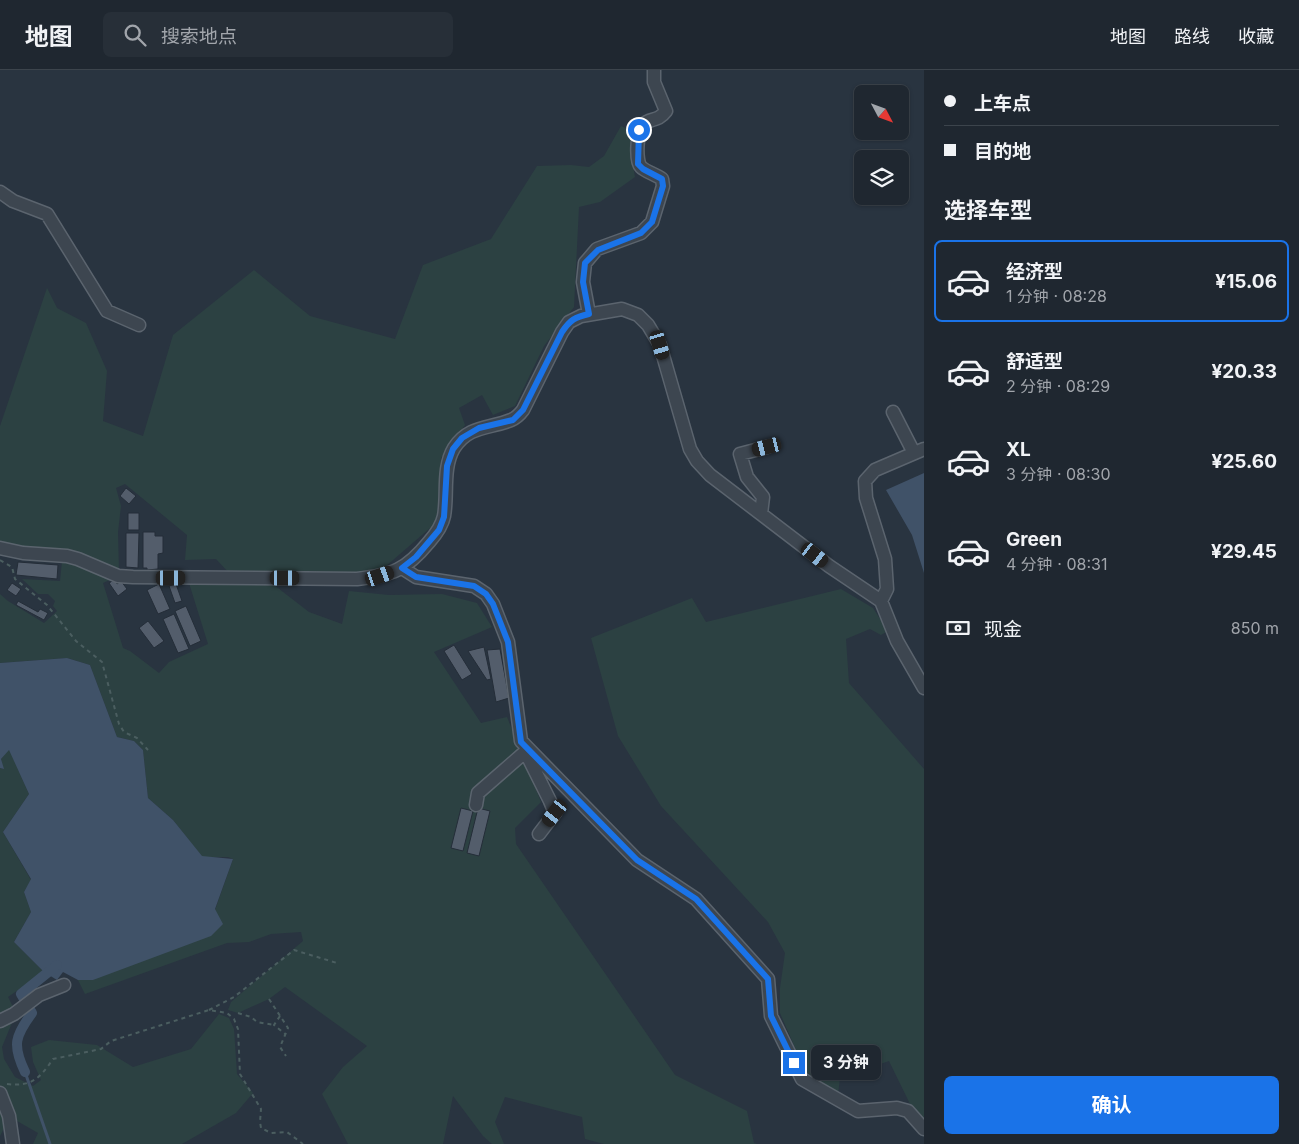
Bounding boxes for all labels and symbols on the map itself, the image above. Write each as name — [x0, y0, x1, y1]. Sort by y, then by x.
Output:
north arrow — [854, 85, 909, 140]
route start — [628, 119, 650, 141]
car — [648, 328, 671, 362]
car — [750, 436, 783, 458]
car — [798, 540, 831, 570]
car — [363, 564, 396, 588]
car — [156, 571, 186, 586]
car — [270, 571, 300, 586]
car — [539, 797, 570, 829]
callout: 3 分钟 — [812, 1046, 882, 1080]
route end — [783, 1052, 805, 1074]

